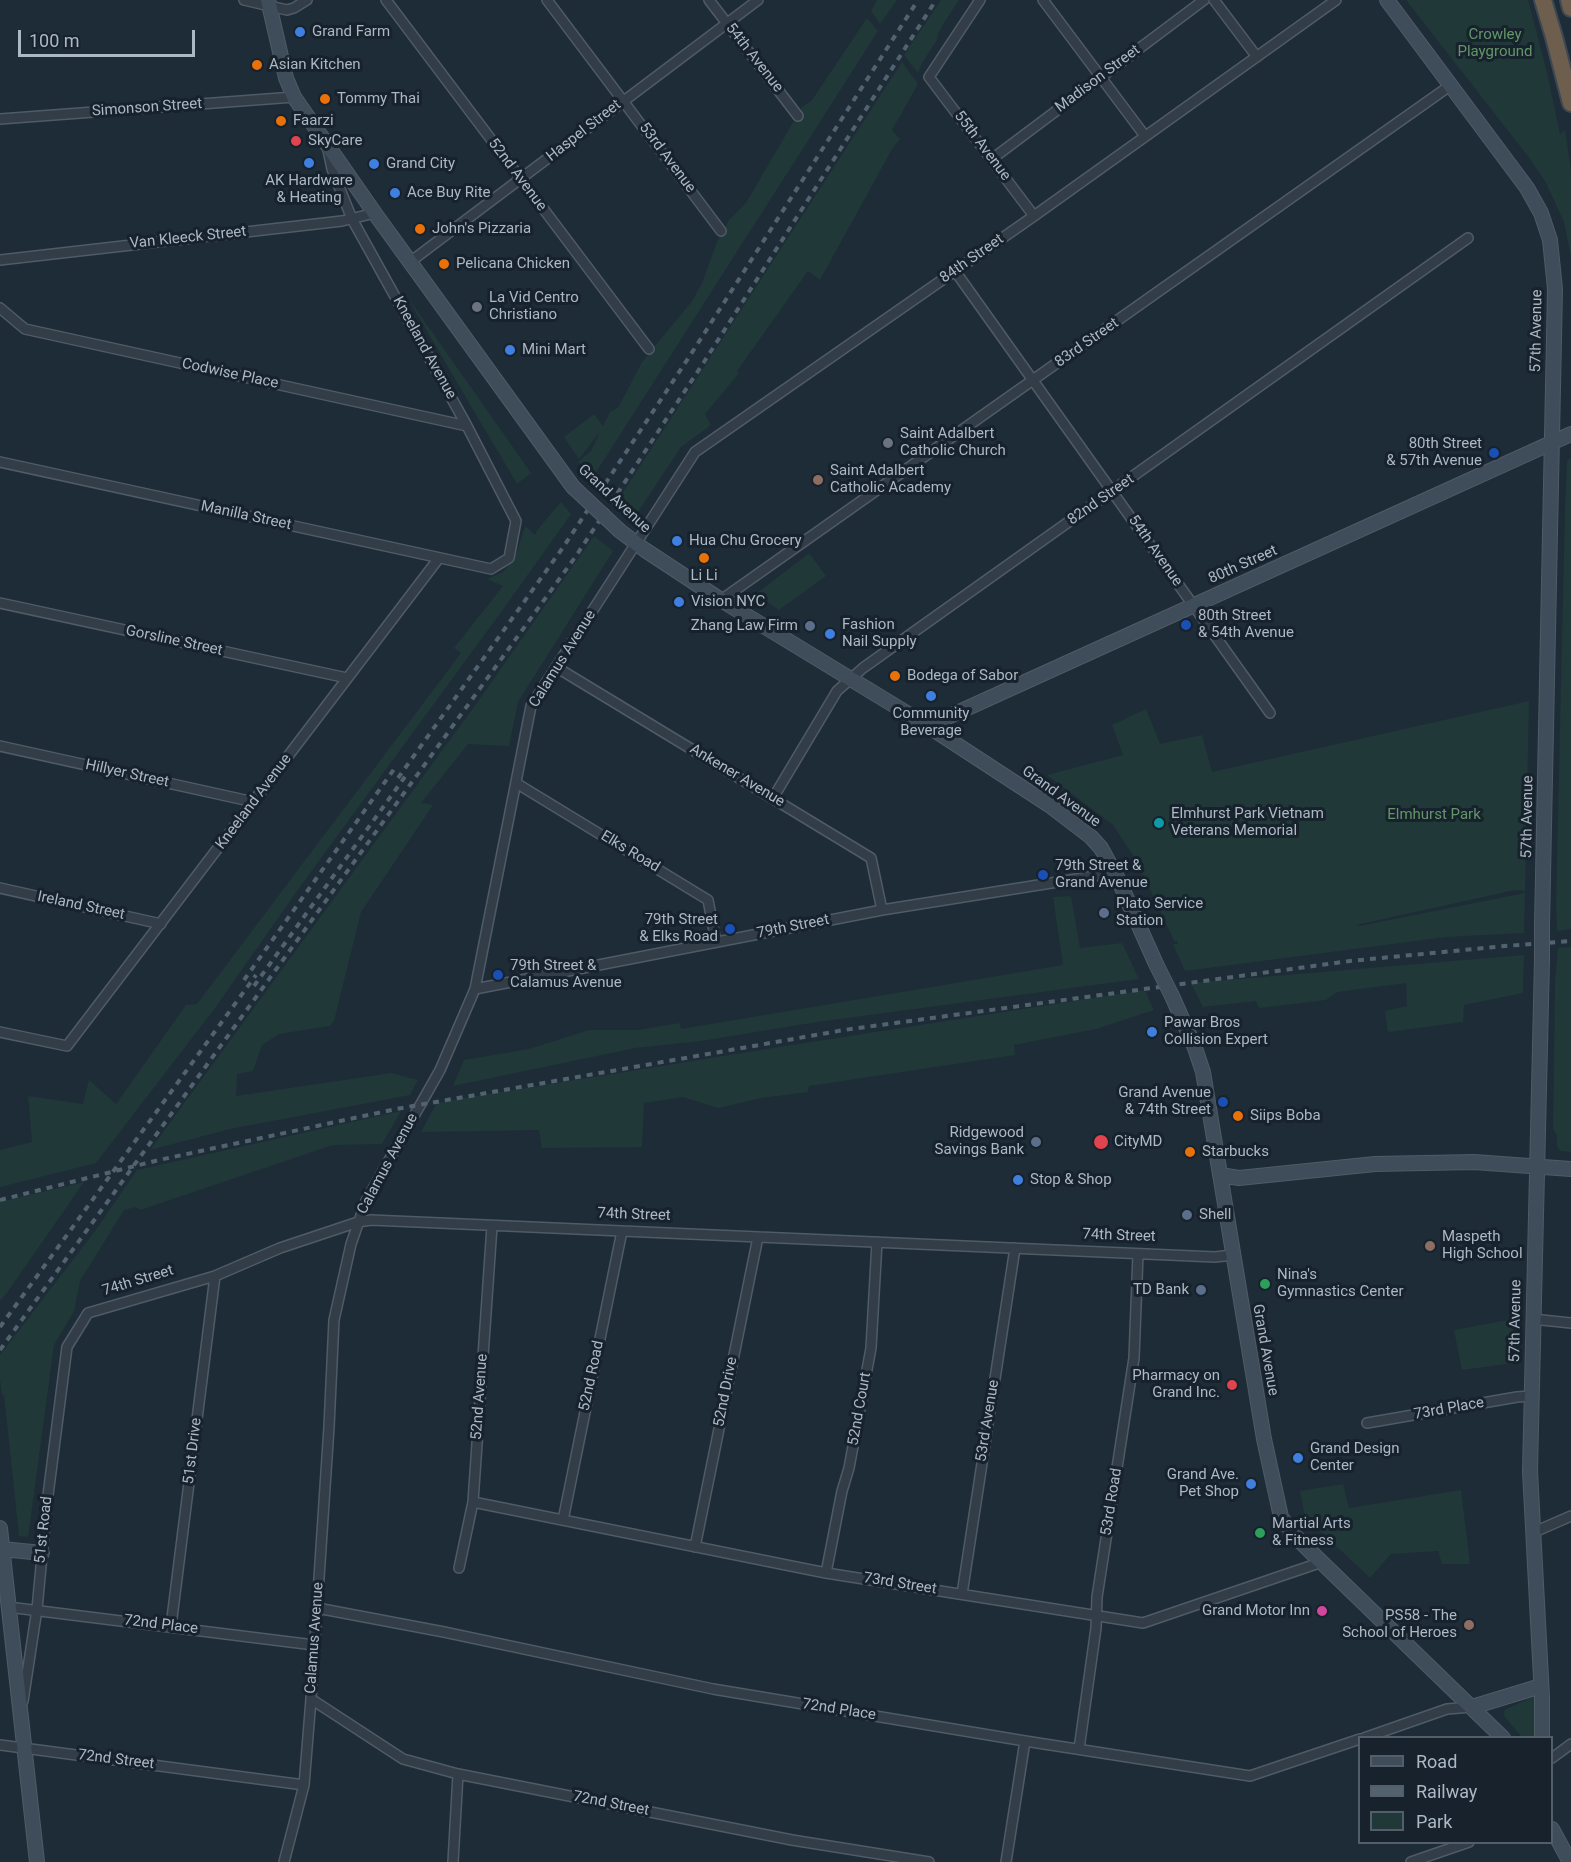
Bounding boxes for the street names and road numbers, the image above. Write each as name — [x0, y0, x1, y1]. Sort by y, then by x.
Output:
street label: 54th Avenue — [721, 20, 787, 96]
street label: Madison Street — [1052, 41, 1144, 117]
street label: Simonson Street — [91, 95, 203, 121]
street label: Haspel Street — [543, 96, 625, 166]
street label: 55th Avenue — [950, 108, 1014, 184]
street label: 53rd Avenue — [635, 119, 699, 197]
street label: 52nd Avenue — [484, 135, 550, 215]
street label: Van Kleeck Street — [129, 223, 247, 253]
street label: 84th Street — [937, 231, 1007, 287]
street label: 57th Avenue — [1527, 289, 1547, 373]
street label: Kneeland Avenue — [388, 293, 460, 403]
street label: 83rd Street — [1052, 315, 1122, 371]
street label: Codwise Place — [180, 355, 280, 393]
street label: Grand Avenue — [574, 461, 654, 537]
street label: 82nd Street — [1064, 471, 1138, 529]
street label: Manilla Street — [199, 498, 293, 534]
street label: 54th Avenue — [1124, 512, 1186, 590]
street label: 80th Street — [1206, 542, 1280, 588]
street label: Calamus Avenue — [526, 607, 600, 711]
street label: Gorsline Street — [124, 622, 224, 660]
street label: Ankener Avenue — [686, 741, 788, 811]
street label: Kneeland Avenue — [212, 751, 296, 853]
street label: Hillyer Street — [84, 756, 170, 792]
street label: Grand Avenue — [1018, 762, 1104, 832]
street label: 57th Avenue — [1518, 775, 1538, 859]
street label: Elks Road — [597, 827, 663, 877]
street label: Ireland Street — [36, 888, 126, 924]
street label: 79th Street — [755, 911, 831, 943]
street label: Calamus Avenue — [354, 1110, 422, 1218]
street label: 74th Street — [597, 1205, 671, 1225]
street label: 74th Street — [1082, 1226, 1156, 1246]
street label: 74th Street — [100, 1262, 176, 1300]
street label: 57th Avenue — [1506, 1279, 1526, 1363]
street label: Grand Avenue — [1248, 1303, 1282, 1397]
street label: 52nd Road — [576, 1339, 608, 1413]
street label: 52nd Avenue — [468, 1353, 492, 1441]
street label: 52nd Drive — [710, 1355, 742, 1429]
street label: 52nd Court — [845, 1371, 875, 1447]
street label: 53rd Avenue — [973, 1379, 1003, 1463]
street label: 73rd Place — [1412, 1394, 1486, 1424]
street label: 51st Drive — [180, 1417, 206, 1485]
street label: 53rd Road — [1098, 1467, 1126, 1537]
street label: 51st Road — [32, 1495, 56, 1565]
street label: 73rd Street — [862, 1569, 938, 1599]
street label: Calamus Avenue — [302, 1582, 328, 1694]
street label: 72nd Place — [123, 1612, 199, 1638]
street label: 72nd Place — [801, 1695, 877, 1725]
street label: 72nd Street — [77, 1746, 155, 1774]
street label: 72nd Street — [572, 1788, 650, 1820]

